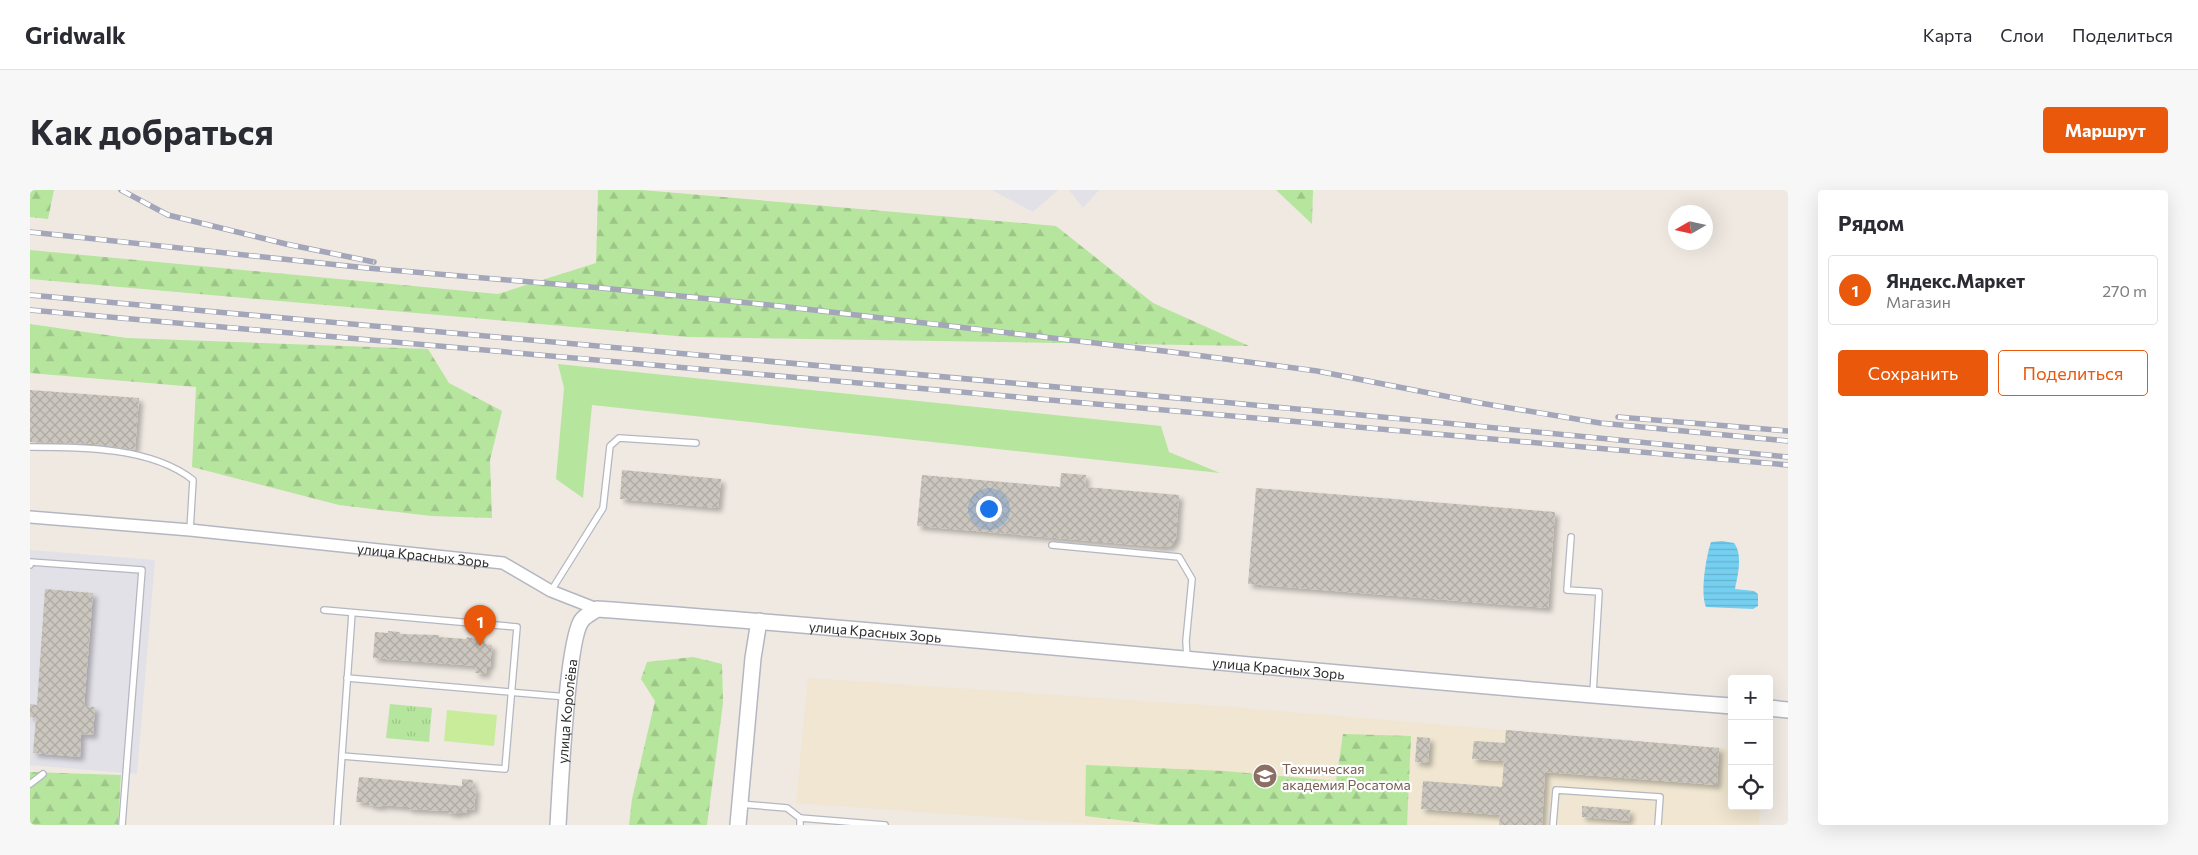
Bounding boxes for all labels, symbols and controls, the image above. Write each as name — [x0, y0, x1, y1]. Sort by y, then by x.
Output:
text: Gridwalk — [25, 20, 126, 49]
text: Карта — [1923, 24, 1972, 46]
text: Слои — [2000, 24, 2044, 46]
text: Поделиться — [2072, 24, 2173, 46]
button: Маршрут — [2043, 107, 2168, 153]
text: Как добраться — [30, 109, 274, 152]
north arrow — [1668, 205, 1713, 250]
text: Рядом — [1838, 210, 1904, 235]
text: Яндекс.Маркет — [1886, 269, 2025, 292]
text: 1 — [1851, 281, 1859, 300]
text: 270 m — [2102, 281, 2147, 300]
text: Магазин — [1886, 292, 1951, 311]
button: Сохранить — [1838, 350, 1988, 396]
button: Поделиться — [1998, 350, 2148, 396]
your location — [976, 496, 1002, 522]
street label: улица Красных Зорь — [356, 539, 490, 570]
pin: 1 — [464, 605, 496, 646]
street label: улица Красных Зорь — [808, 617, 942, 645]
street label: улица Красных Зорь — [1212, 653, 1346, 682]
street label: улица Королёва — [553, 658, 580, 764]
map controls — [1728, 675, 1773, 810]
button: + — [1728, 675, 1773, 720]
button: − — [1728, 720, 1773, 765]
place label: Техническая академия Росатома — [1282, 760, 1411, 793]
school or university icon: Техническая академия Росатома — [1252, 763, 1278, 789]
button: locate — [1728, 765, 1773, 810]

